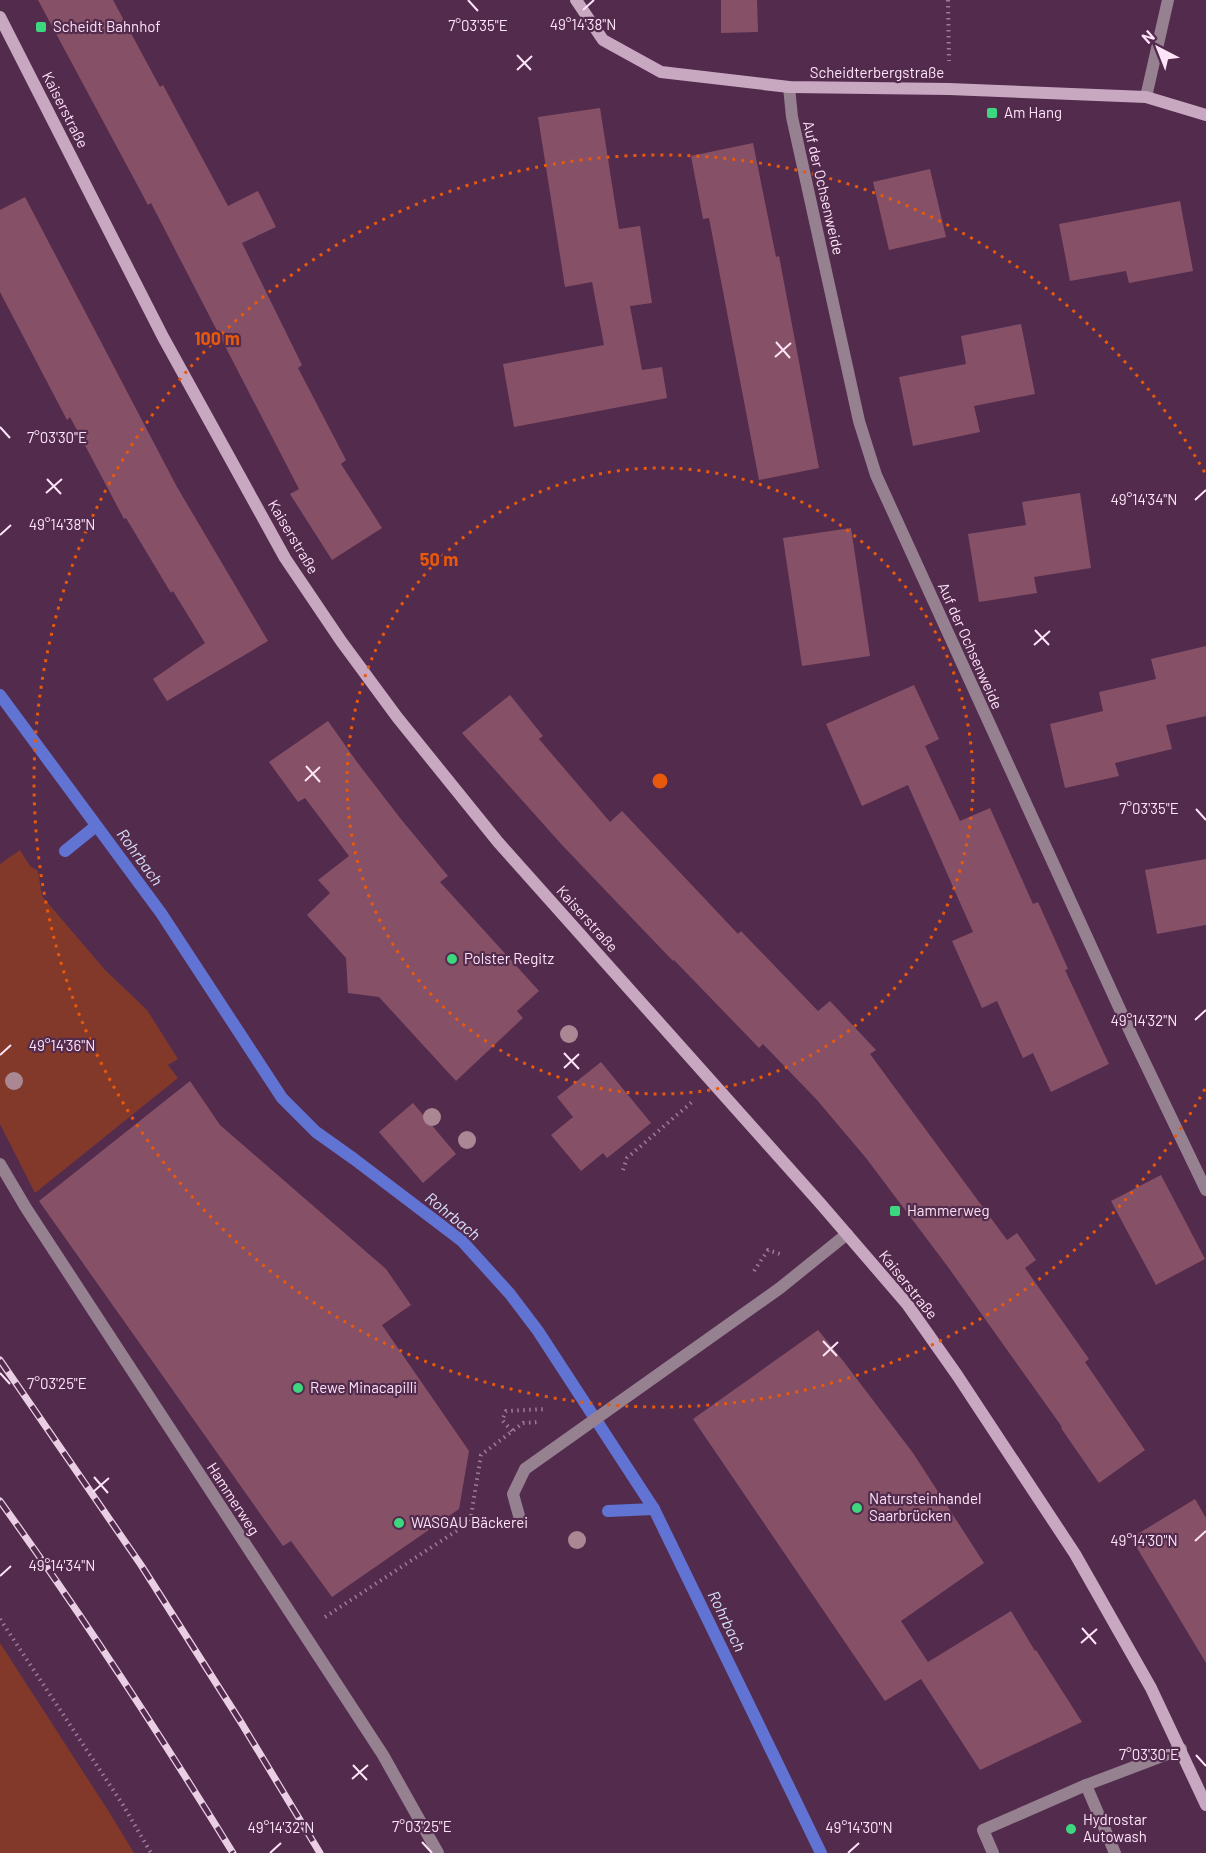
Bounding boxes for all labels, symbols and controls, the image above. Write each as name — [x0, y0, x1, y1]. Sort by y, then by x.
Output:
text: 49°14'38"N — [550, 15, 616, 33]
text: 7°03'35"E — [448, 16, 508, 34]
place label: Scheidt Bahnhof — [53, 17, 161, 35]
north arrow — [1128, 18, 1188, 78]
marker: Scheidt Bahnhof — [34, 20, 48, 34]
text: N — [1137, 26, 1158, 47]
street label: Scheidterbergstraße — [810, 63, 944, 81]
street label: Kaiserstraße — [39, 68, 93, 151]
place label: Am Hang — [1004, 103, 1062, 121]
marker: Am Hang — [985, 106, 999, 120]
street label: Auf der Ochsenweide — [800, 119, 848, 257]
text: 100 m — [194, 327, 240, 349]
text: 7°03'30"E — [27, 428, 87, 446]
text: 49°14'34"N — [1111, 490, 1177, 508]
street label: Kaiserstraße — [265, 496, 323, 577]
text: 49°14'38"N — [29, 515, 95, 533]
text: 50 m — [420, 548, 458, 570]
street label: Auf der Ochsenweide — [935, 579, 1007, 712]
centre of rings — [650, 771, 670, 791]
text: 7°03'35"E — [1119, 799, 1179, 817]
water label: Rohrbach — [114, 825, 167, 889]
street label: Kaiserstraße — [553, 881, 622, 955]
place label: Polster Regitz — [464, 949, 555, 967]
marker: Polster Regitz — [445, 952, 459, 966]
text: 49°14'32"N — [1111, 1011, 1177, 1029]
text: 49°14'36"N — [29, 1036, 95, 1054]
water label: Rohrbach — [422, 1188, 485, 1244]
place label: Hammerweg — [907, 1201, 990, 1219]
marker: Hammerweg — [888, 1204, 902, 1218]
street label: Kaiserstraße — [876, 1246, 942, 1322]
text: 7°03'25"E — [27, 1374, 87, 1392]
place label: Rewe Minacapilli — [310, 1378, 417, 1396]
marker: Rewe Minacapilli — [291, 1381, 305, 1395]
street label: Hammerweg — [204, 1459, 264, 1538]
place label: Natursteinhandel Saarbrücken — [869, 1489, 981, 1524]
marker: Natursteinhandel Saarbrücken — [850, 1501, 864, 1515]
place label: WASGAU Bäckerei — [411, 1513, 528, 1531]
marker: WASGAU Bäckerei — [392, 1516, 406, 1530]
text: 49°14'30"N — [1110, 1531, 1178, 1549]
text: 49°14'34"N — [29, 1556, 95, 1574]
water label: Rohrbach — [705, 1587, 750, 1654]
text: 7°03'30"E — [1119, 1745, 1179, 1763]
place label: Hydrostar Autowash — [1083, 1810, 1148, 1845]
text: 7°03'25"E — [392, 1817, 452, 1835]
text: 49°14'32"N — [248, 1818, 314, 1836]
text: 49°14'30"N — [825, 1818, 893, 1836]
marker: Hydrostar Autowash — [1064, 1822, 1078, 1836]

